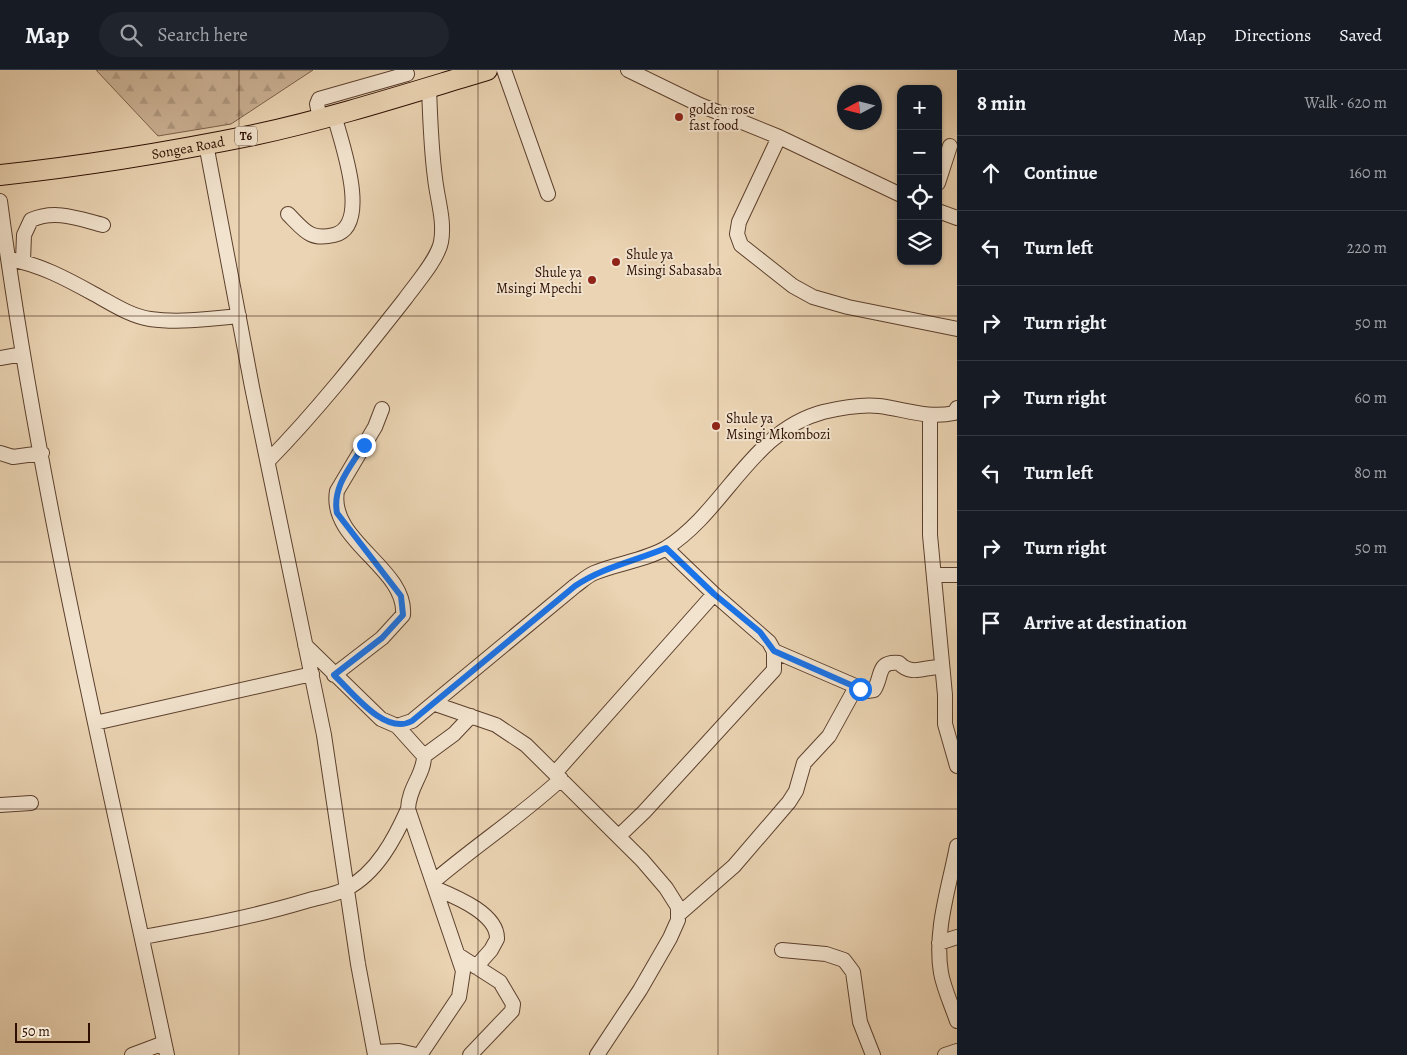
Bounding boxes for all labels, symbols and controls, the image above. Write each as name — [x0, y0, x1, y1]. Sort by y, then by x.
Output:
search box — [99, 12, 449, 57]
text: Map — [25, 19, 69, 51]
icon: search — [117, 21, 145, 49]
text: Search here — [157, 22, 248, 48]
text: Map — [1173, 23, 1206, 47]
text: Directions — [1234, 23, 1311, 47]
text: Saved — [1339, 23, 1382, 47]
north arrow — [837, 85, 882, 130]
map controls — [897, 85, 942, 265]
button: + — [897, 85, 942, 130]
text: 8 min — [977, 89, 1026, 117]
text: Walk · 620 m — [1305, 92, 1387, 114]
place label: golden rose fast food — [689, 100, 755, 135]
marker: golden rose fast food — [673, 111, 685, 123]
road number: T6 — [235, 126, 257, 146]
button: − — [897, 130, 942, 175]
street label: Songea Road — [150, 132, 227, 164]
icon: ahead — [977, 159, 1005, 187]
text: Continue — [1024, 160, 1098, 186]
text: 160 m — [1349, 162, 1387, 184]
button: locate — [897, 175, 942, 220]
button: layers — [897, 220, 942, 265]
icon: left — [977, 234, 1005, 262]
text: Turn left — [1024, 235, 1093, 261]
text: 220 m — [1347, 237, 1387, 259]
place label: Shule ya Msingi Sabasaba — [626, 245, 722, 280]
marker: Shule ya Msingi Sabasaba — [610, 256, 622, 268]
place label: Shule ya Msingi Mpechi — [496, 263, 582, 298]
marker: Shule ya Msingi Mpechi — [586, 274, 598, 286]
icon: right — [977, 309, 1005, 337]
text: Turn right — [1024, 310, 1106, 336]
text: 50 m — [1355, 312, 1387, 334]
icon: right — [977, 384, 1005, 412]
text: Turn right — [1024, 385, 1106, 411]
text: 60 m — [1355, 387, 1387, 409]
place label: Shule ya Msingi Mkombozi — [726, 409, 831, 444]
marker: Shule ya Msingi Mkombozi — [710, 420, 722, 432]
route end — [353, 434, 376, 457]
icon: left — [977, 459, 1005, 487]
text: Turn left — [1024, 460, 1093, 486]
text: 80 m — [1354, 462, 1387, 484]
icon: right — [977, 534, 1005, 562]
text: Turn right — [1024, 535, 1106, 561]
text: 50 m — [1355, 537, 1387, 559]
icon: arrive — [977, 609, 1005, 637]
text: Arrive at destination — [1024, 610, 1187, 636]
route start — [849, 678, 872, 701]
scale bar — [15, 1020, 90, 1043]
text: 50 m — [22, 1022, 50, 1041]

